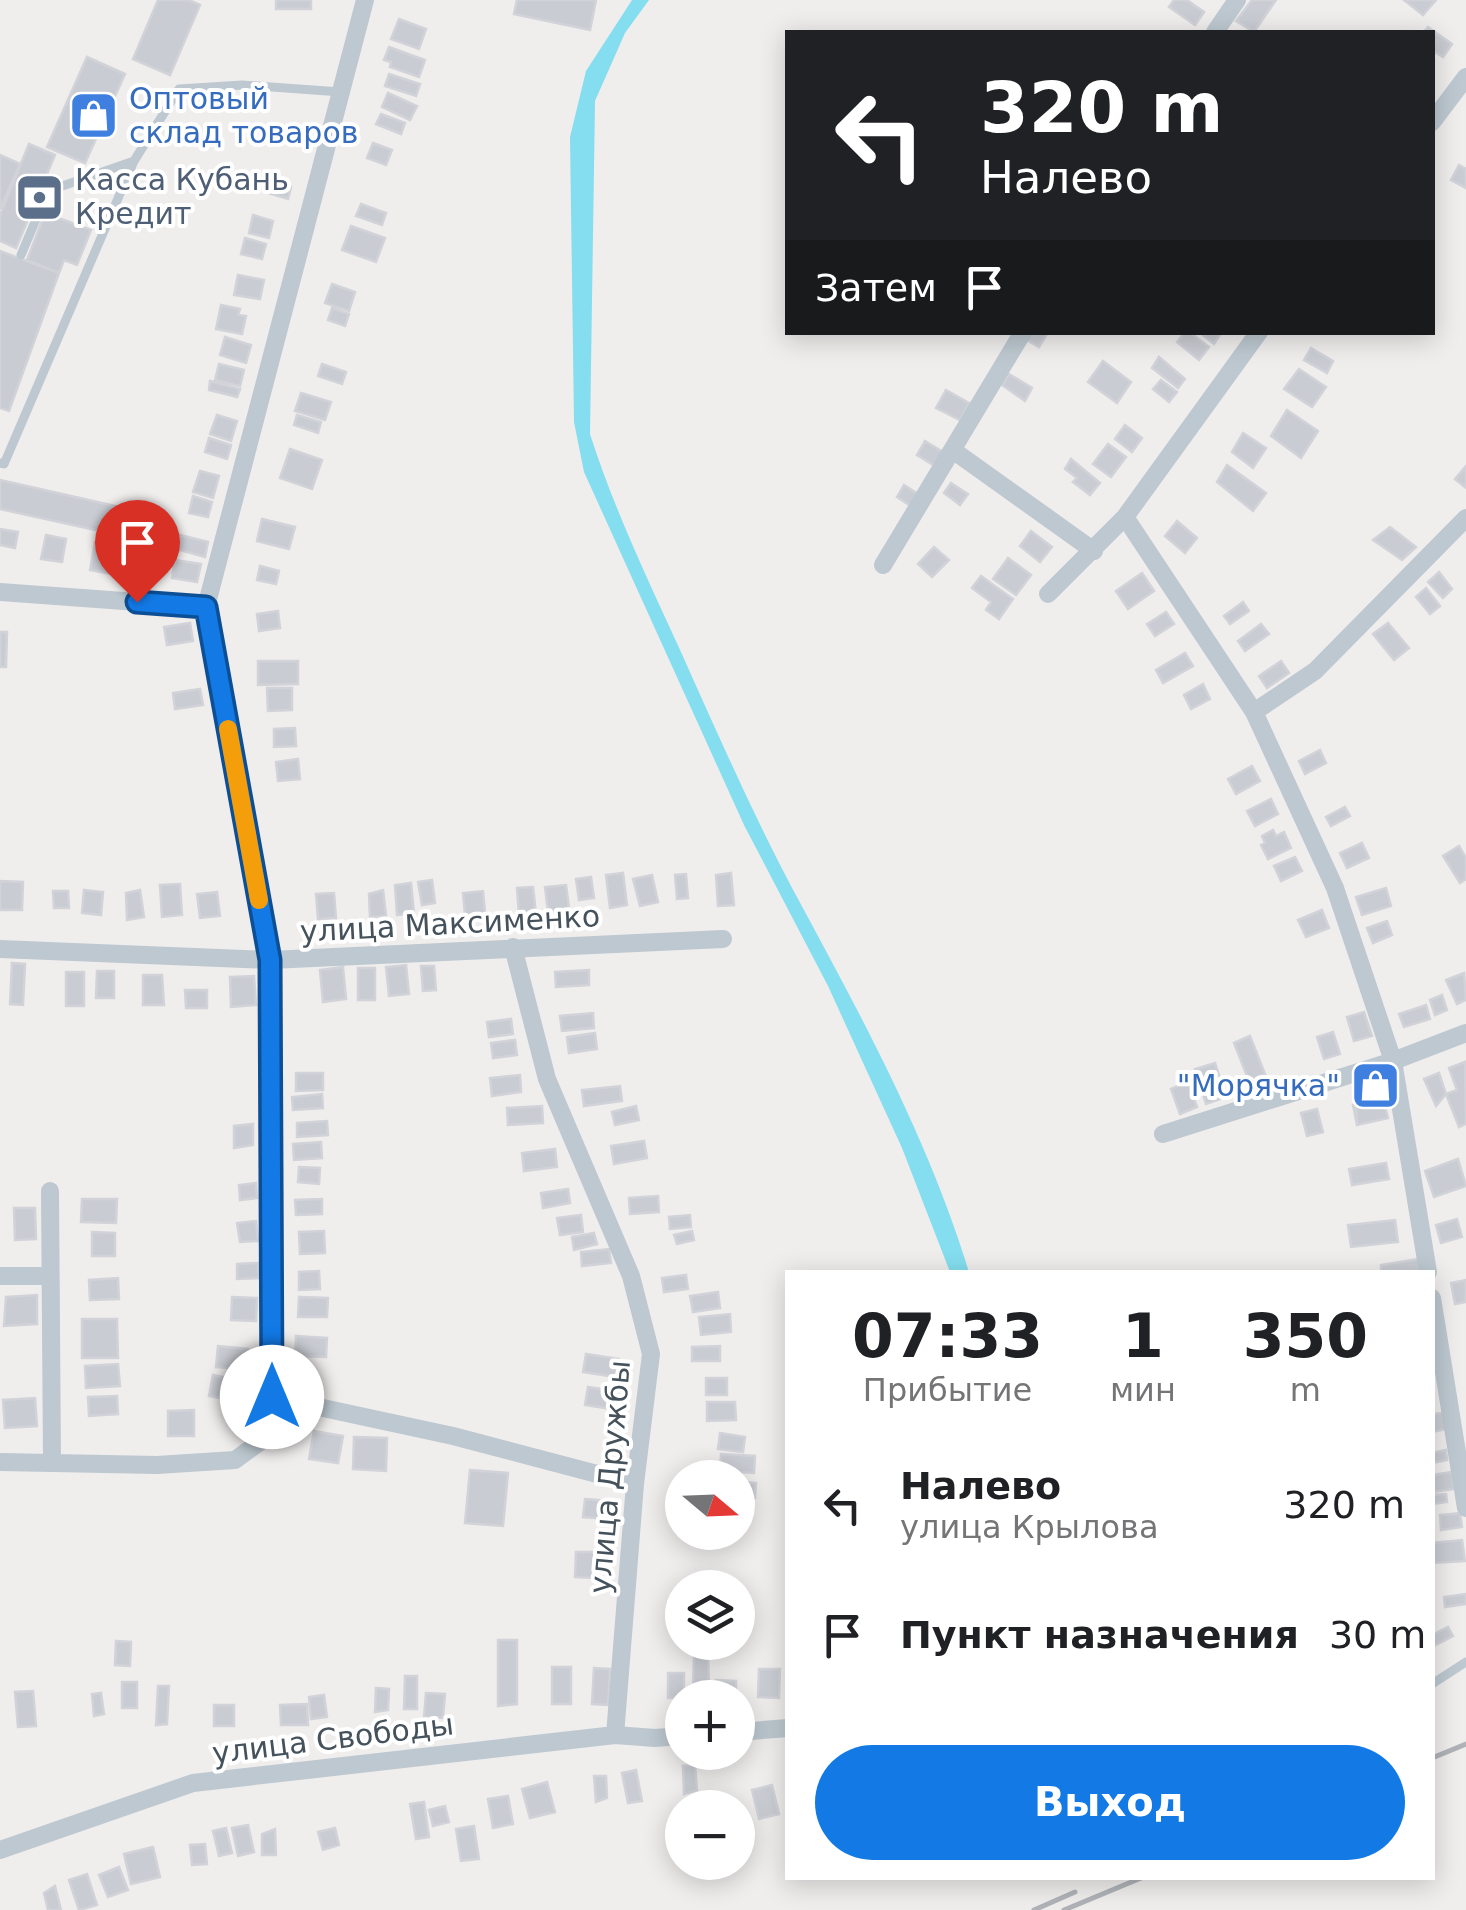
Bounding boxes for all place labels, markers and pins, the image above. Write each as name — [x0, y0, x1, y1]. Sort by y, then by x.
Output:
place label: Оптовый склад товаров — [129, 81, 358, 150]
shop icon: Оптовый склад товаров — [68, 90, 120, 142]
place label: Касса Кубань Кредит — [75, 162, 289, 231]
bank icon: Касса Кубань Кредит — [14, 171, 66, 223]
pin — [95, 500, 180, 603]
shop icon: "Морячка" — [1349, 1060, 1401, 1112]
place label: "Морячка" — [1177, 1068, 1340, 1103]

